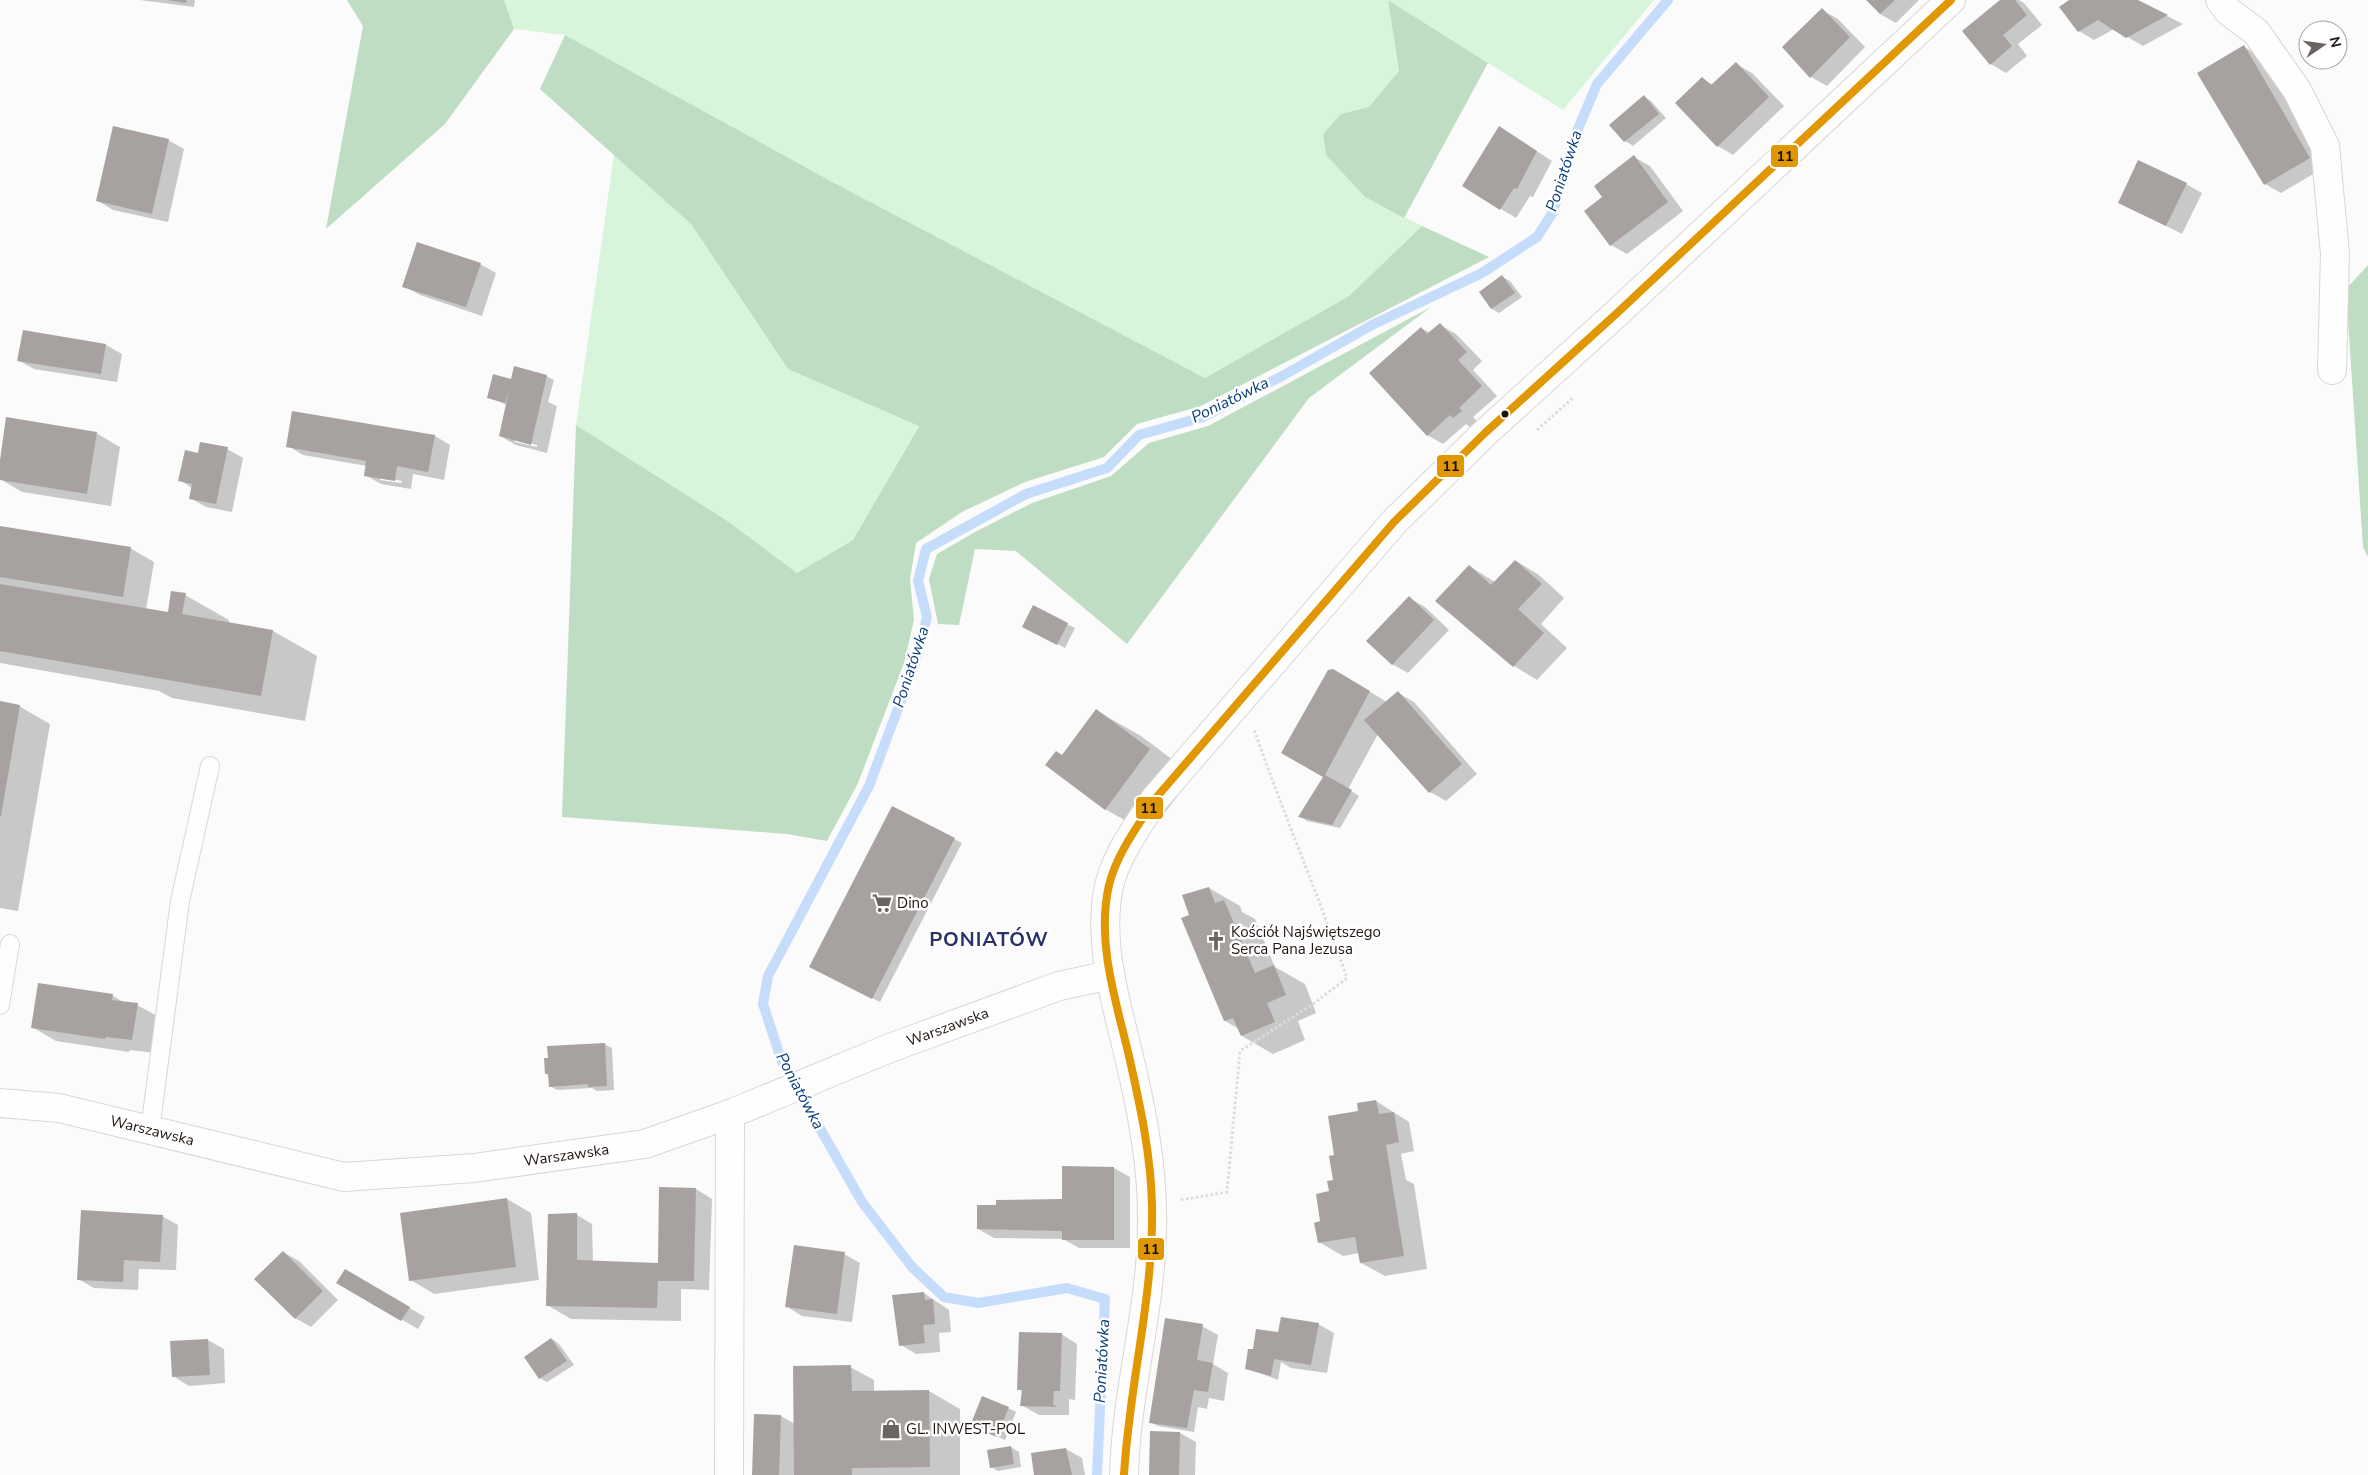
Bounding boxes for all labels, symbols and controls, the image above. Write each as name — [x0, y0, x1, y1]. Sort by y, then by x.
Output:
north arrow — [2298, 20, 2348, 70]
text: N — [2325, 35, 2346, 49]
water label: Poniatówka — [1541, 128, 1587, 214]
line badge: 11 — [1770, 144, 1799, 168]
text: 11 — [1777, 147, 1793, 166]
water label: Poniatówka — [1187, 372, 1273, 428]
unlabelled marker — [1500, 409, 1510, 419]
line badge: 11 — [1436, 454, 1465, 478]
text: 11 — [1443, 457, 1459, 476]
water label: Poniatówka — [888, 624, 934, 710]
line badge: 11 — [1135, 796, 1164, 820]
text: 11 — [1141, 799, 1157, 818]
supermarket icon: Dino — [871, 892, 893, 914]
place label: Dino — [897, 893, 928, 913]
place label: Kościół Najświętszego Serca Pana Jezusa — [1231, 922, 1381, 959]
district label: PONIATÓW — [929, 926, 1049, 953]
church icon: Kościół Najświętszego Serca Pana Jezusa — [1205, 930, 1227, 952]
street label: Warszawska — [904, 1003, 991, 1051]
water label: Poniatówka — [771, 1049, 829, 1133]
street label: Warszawska — [108, 1111, 196, 1150]
street label: Warszawska — [522, 1139, 610, 1171]
line badge: 11 — [1137, 1237, 1165, 1261]
text: 11 — [1143, 1240, 1159, 1259]
water label: Poniatówka — [1089, 1318, 1115, 1404]
shop icon: GL. INWEST-POL — [880, 1418, 902, 1440]
place label: GL. INWEST-POL — [906, 1419, 1025, 1439]

